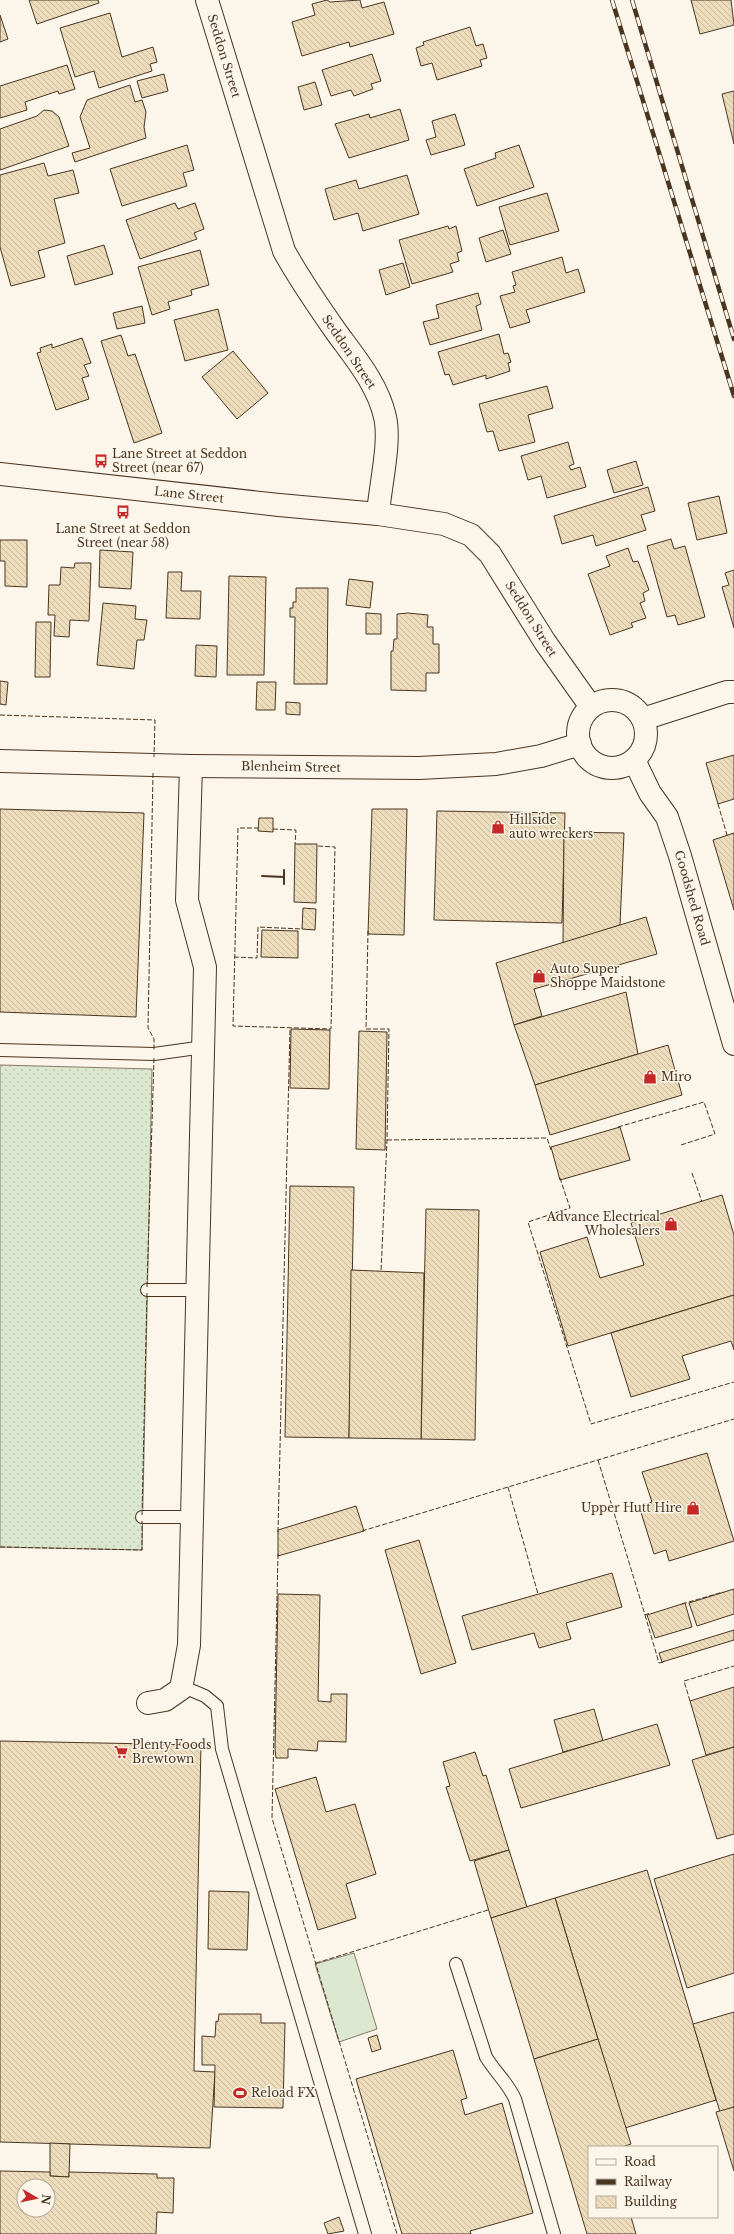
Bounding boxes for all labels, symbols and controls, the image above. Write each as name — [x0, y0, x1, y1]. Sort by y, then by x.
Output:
street label: Seddon Street — [205, 12, 244, 100]
street label: Seddon Street — [319, 312, 380, 392]
place label: Lane Street at Seddon Street (near 67) — [112, 446, 247, 475]
bus stop icon: Lane Street at Seddon Street (near 67) — [93, 453, 109, 469]
street label: Lane Street — [153, 483, 225, 506]
bus stop icon: Lane Street at Seddon Street (near 58) — [115, 504, 131, 520]
place label: Lane Street at Seddon Street (near 58) — [55, 521, 191, 550]
street label: Seddon Street — [502, 578, 561, 660]
street label: Blenheim Street — [241, 758, 342, 775]
place label: Hillside auto wreckers — [509, 812, 593, 841]
shop icon: Hillside auto wreckers — [490, 819, 506, 835]
street label: Goodshed Road — [672, 849, 713, 947]
place label: Auto Super Shoppe Maidstone — [549, 961, 665, 990]
shop icon: Auto Super Shoppe Maidstone — [531, 968, 547, 984]
shop icon: Miro — [642, 1069, 658, 1085]
place label: Miro — [661, 1069, 692, 1084]
place label: Advance Electrical Wholesalers — [546, 1209, 660, 1238]
shop icon: Advance Electrical Wholesalers — [663, 1216, 679, 1232]
place label: Upper Hutt Hire — [581, 1500, 682, 1515]
shop icon: Upper Hutt Hire — [685, 1500, 701, 1516]
place label: Plenty Foods Brewtown — [132, 1737, 211, 1766]
supermarket icon: Plenty Foods Brewtown — [113, 1744, 129, 1760]
sports icon: Reload FX — [232, 2085, 248, 2101]
place label: Reload FX — [251, 2085, 315, 2100]
legend — [588, 2146, 718, 2218]
text: Road — [624, 2154, 656, 2169]
text: Railway — [624, 2174, 673, 2189]
north arrow — [16, 2178, 56, 2218]
text: N — [38, 2193, 54, 2206]
text: Building — [624, 2194, 678, 2209]

